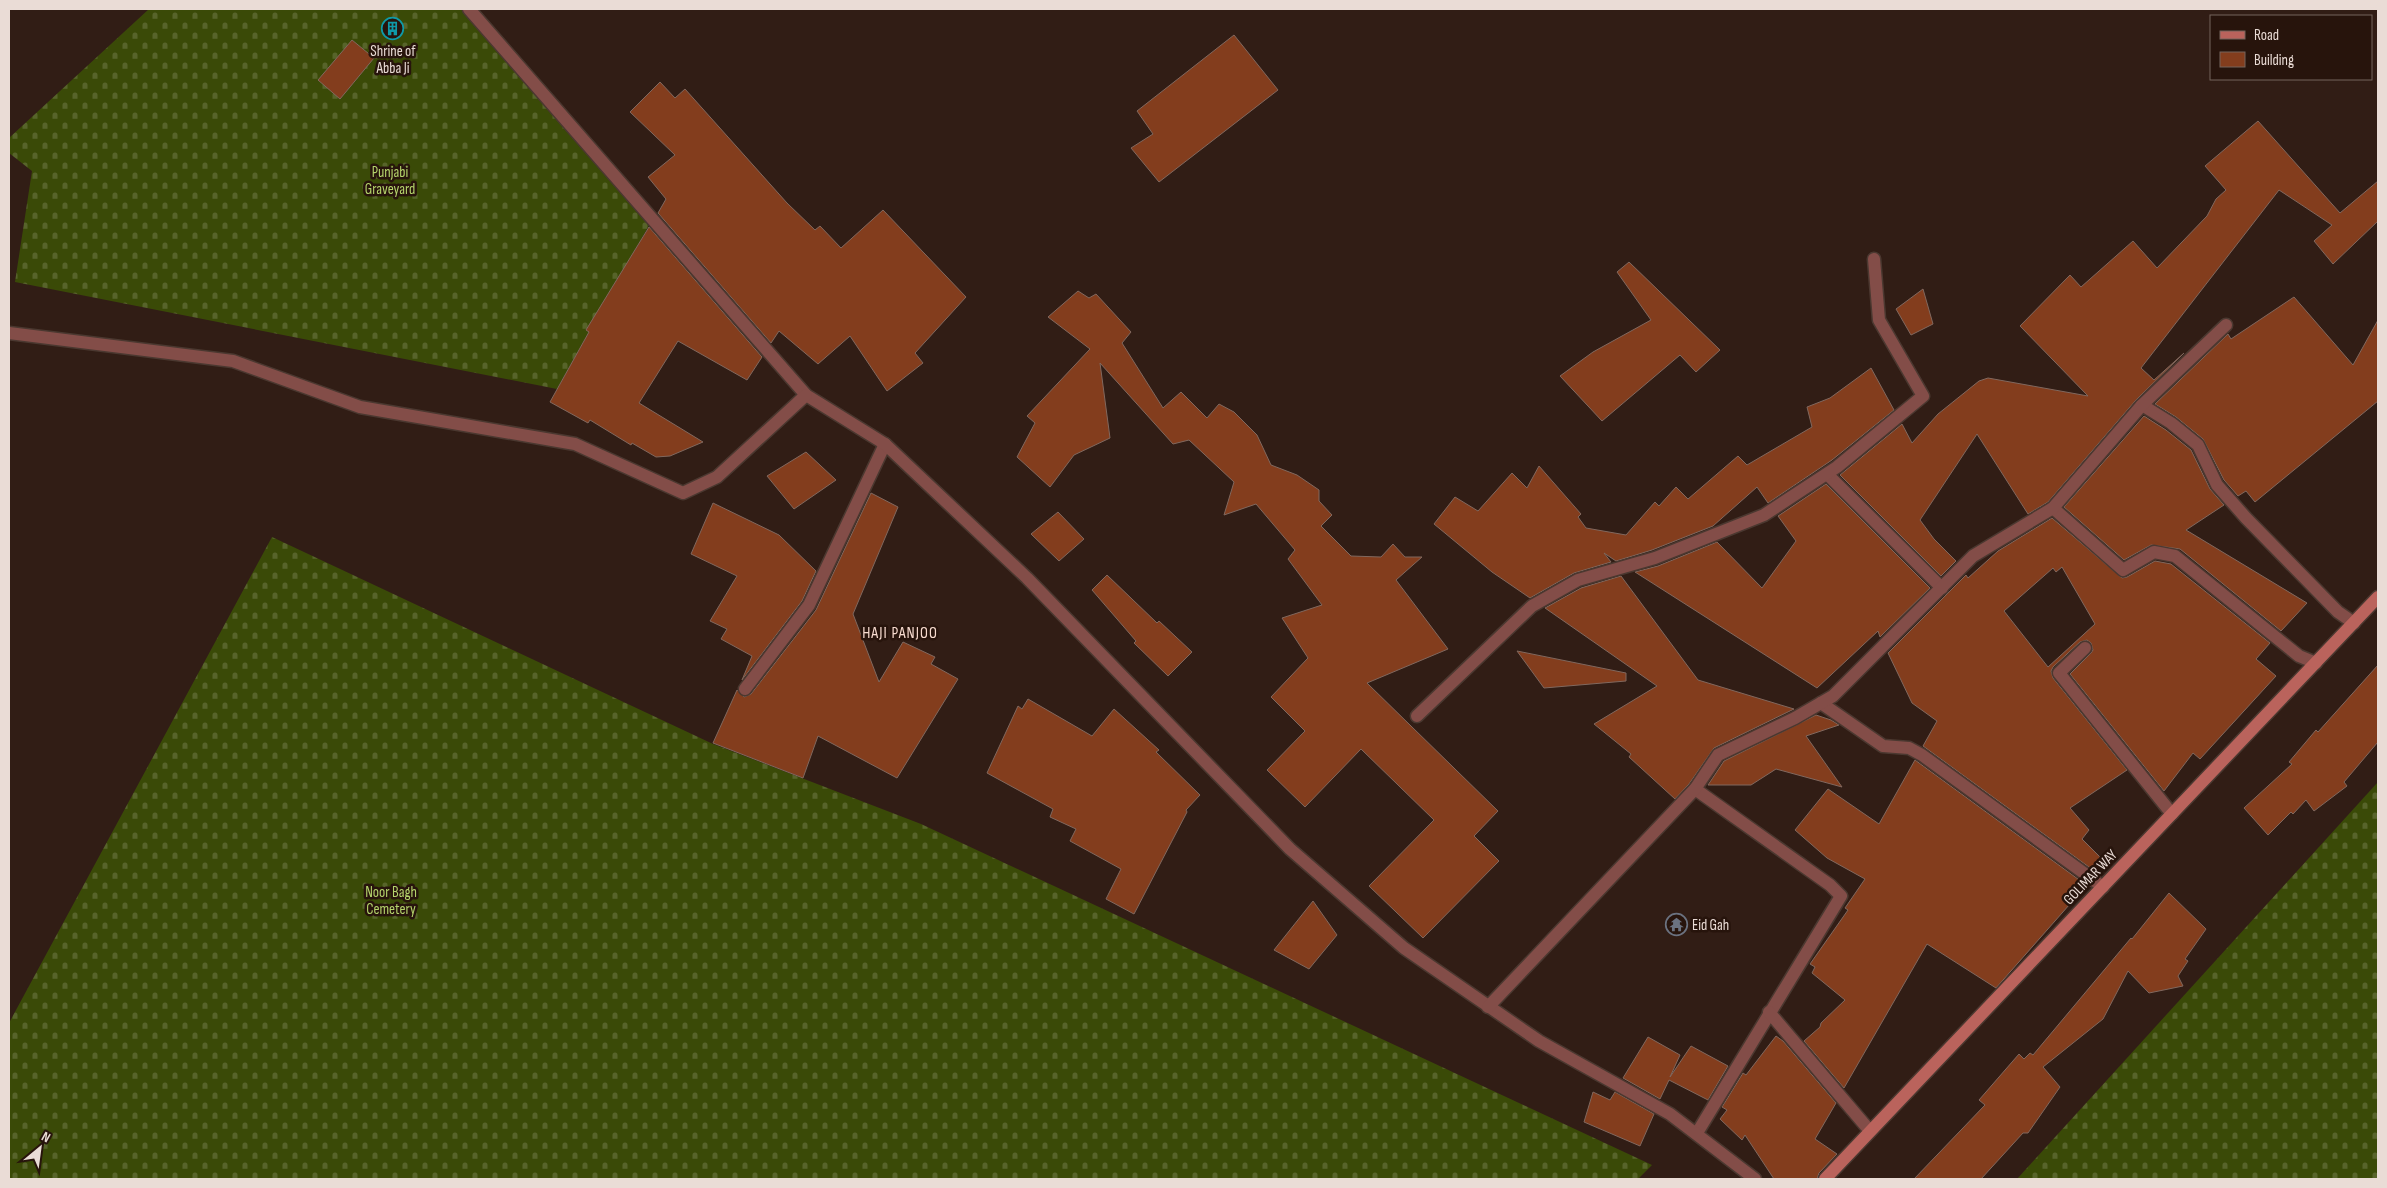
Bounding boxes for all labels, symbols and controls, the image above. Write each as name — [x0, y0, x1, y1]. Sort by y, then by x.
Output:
legend — [2210, 15, 2372, 80]
building icon: Shrine of Abba Ji — [381, 16, 405, 40]
text: Road — [2254, 26, 2279, 45]
place label: Shrine of Abba Ji — [370, 42, 416, 78]
text: Building — [2254, 51, 2294, 70]
park label: Punjabi Graveyard — [365, 163, 415, 199]
district label: HAJI PANJOO — [862, 624, 938, 643]
street label: GOLIMAR WAY — [2059, 845, 2122, 909]
park label: Noor Bagh Cemetery — [365, 883, 417, 919]
temple icon: Eid Gah — [1664, 913, 1688, 937]
place label: Eid Gah — [1692, 916, 1729, 935]
north arrow — [15, 1123, 65, 1173]
text: N — [39, 1128, 53, 1146]

